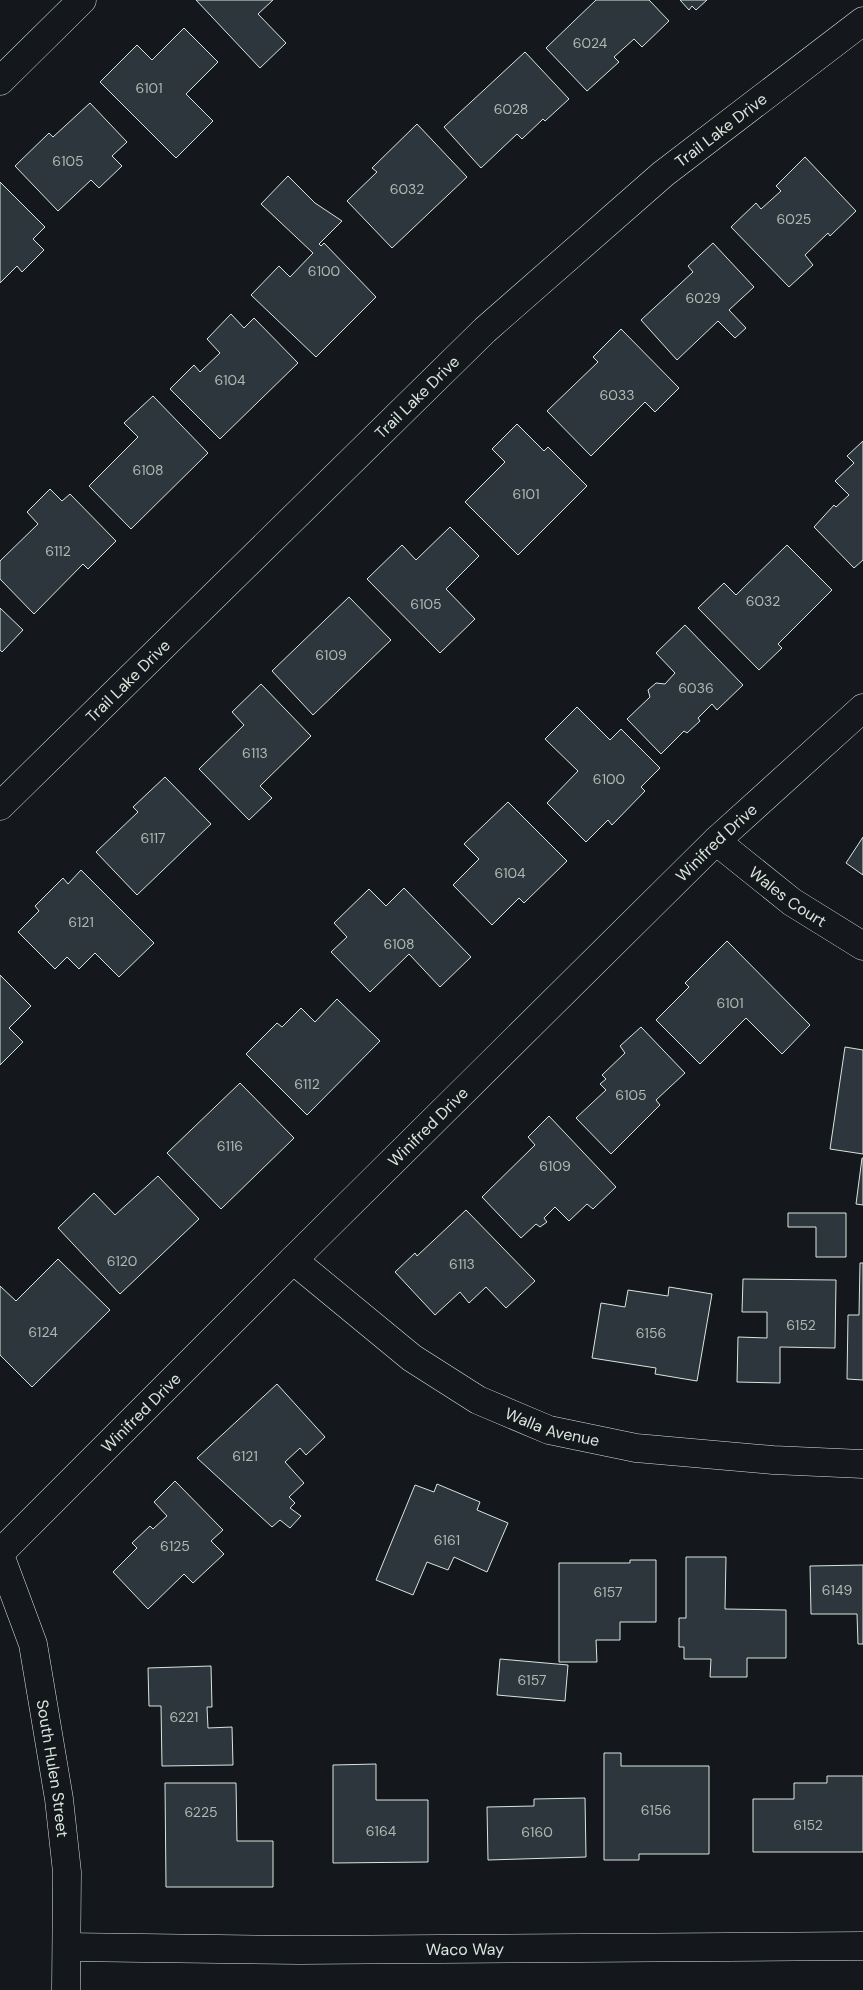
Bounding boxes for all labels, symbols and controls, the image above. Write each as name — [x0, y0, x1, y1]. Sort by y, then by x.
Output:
house number: 6024 — [573, 34, 608, 52]
house number: 6101 — [135, 79, 163, 97]
street label: Trail Lake Drive — [671, 88, 771, 172]
house number: 6028 — [494, 100, 528, 118]
house number: 6105 — [52, 152, 84, 170]
house number: 6032 — [390, 180, 424, 198]
house number: 6025 — [777, 210, 811, 228]
house number: 6100 — [308, 262, 340, 280]
house number: 6029 — [686, 289, 721, 307]
street label: Trail Lake Drive — [370, 351, 464, 443]
house number: 6104 — [214, 371, 246, 389]
house number: 6033 — [600, 386, 634, 404]
house number: 6108 — [132, 461, 164, 479]
house number: 6101 — [512, 485, 540, 503]
house number: 6112 — [45, 542, 71, 560]
house number: 6032 — [746, 592, 780, 610]
house number: 6105 — [410, 595, 442, 613]
street label: Trail Lake Drive — [81, 634, 174, 727]
house number: 6109 — [315, 646, 347, 664]
house number: 6036 — [678, 679, 714, 697]
house number: 6113 — [242, 744, 268, 762]
house number: 6100 — [593, 770, 625, 788]
street label: Winifred Drive — [671, 799, 761, 886]
house number: 6117 — [140, 829, 166, 847]
street label: Wales Court — [745, 861, 831, 931]
house number: 6104 — [494, 864, 526, 882]
house number: 6121 — [68, 913, 94, 931]
house number: 6108 — [383, 935, 415, 953]
house number: 6101 — [716, 994, 744, 1012]
house number: 6112 — [294, 1075, 320, 1093]
street label: Winifred Drive — [383, 1082, 472, 1171]
house number: 6105 — [615, 1086, 647, 1104]
house number: 6116 — [217, 1137, 243, 1155]
house number: 6109 — [539, 1157, 571, 1175]
house number: 6120 — [107, 1252, 137, 1270]
house number: 6113 — [449, 1255, 475, 1273]
house number: 6152 — [786, 1316, 816, 1334]
house number: 6124 — [28, 1323, 58, 1341]
house number: 6156 — [636, 1324, 666, 1342]
street label: Winifred Drive — [96, 1368, 185, 1457]
street label: Walla Avenue — [502, 1402, 602, 1451]
house number: 6121 — [232, 1447, 258, 1465]
house number: 6161 — [434, 1531, 460, 1549]
house number: 6125 — [160, 1537, 190, 1555]
house number: 6149 — [822, 1581, 852, 1599]
house number: 6157 — [594, 1583, 622, 1601]
house number: 6157 — [518, 1671, 546, 1689]
street label: South Hulen Street — [32, 1698, 74, 1838]
house number: 6221 — [170, 1708, 198, 1726]
house number: 6156 — [641, 1801, 671, 1819]
house number: 6225 — [184, 1803, 218, 1821]
house number: 6152 — [793, 1816, 823, 1834]
house number: 6164 — [366, 1822, 397, 1840]
house number: 6160 — [521, 1823, 553, 1841]
street label: Waco Way — [426, 1938, 504, 1960]

